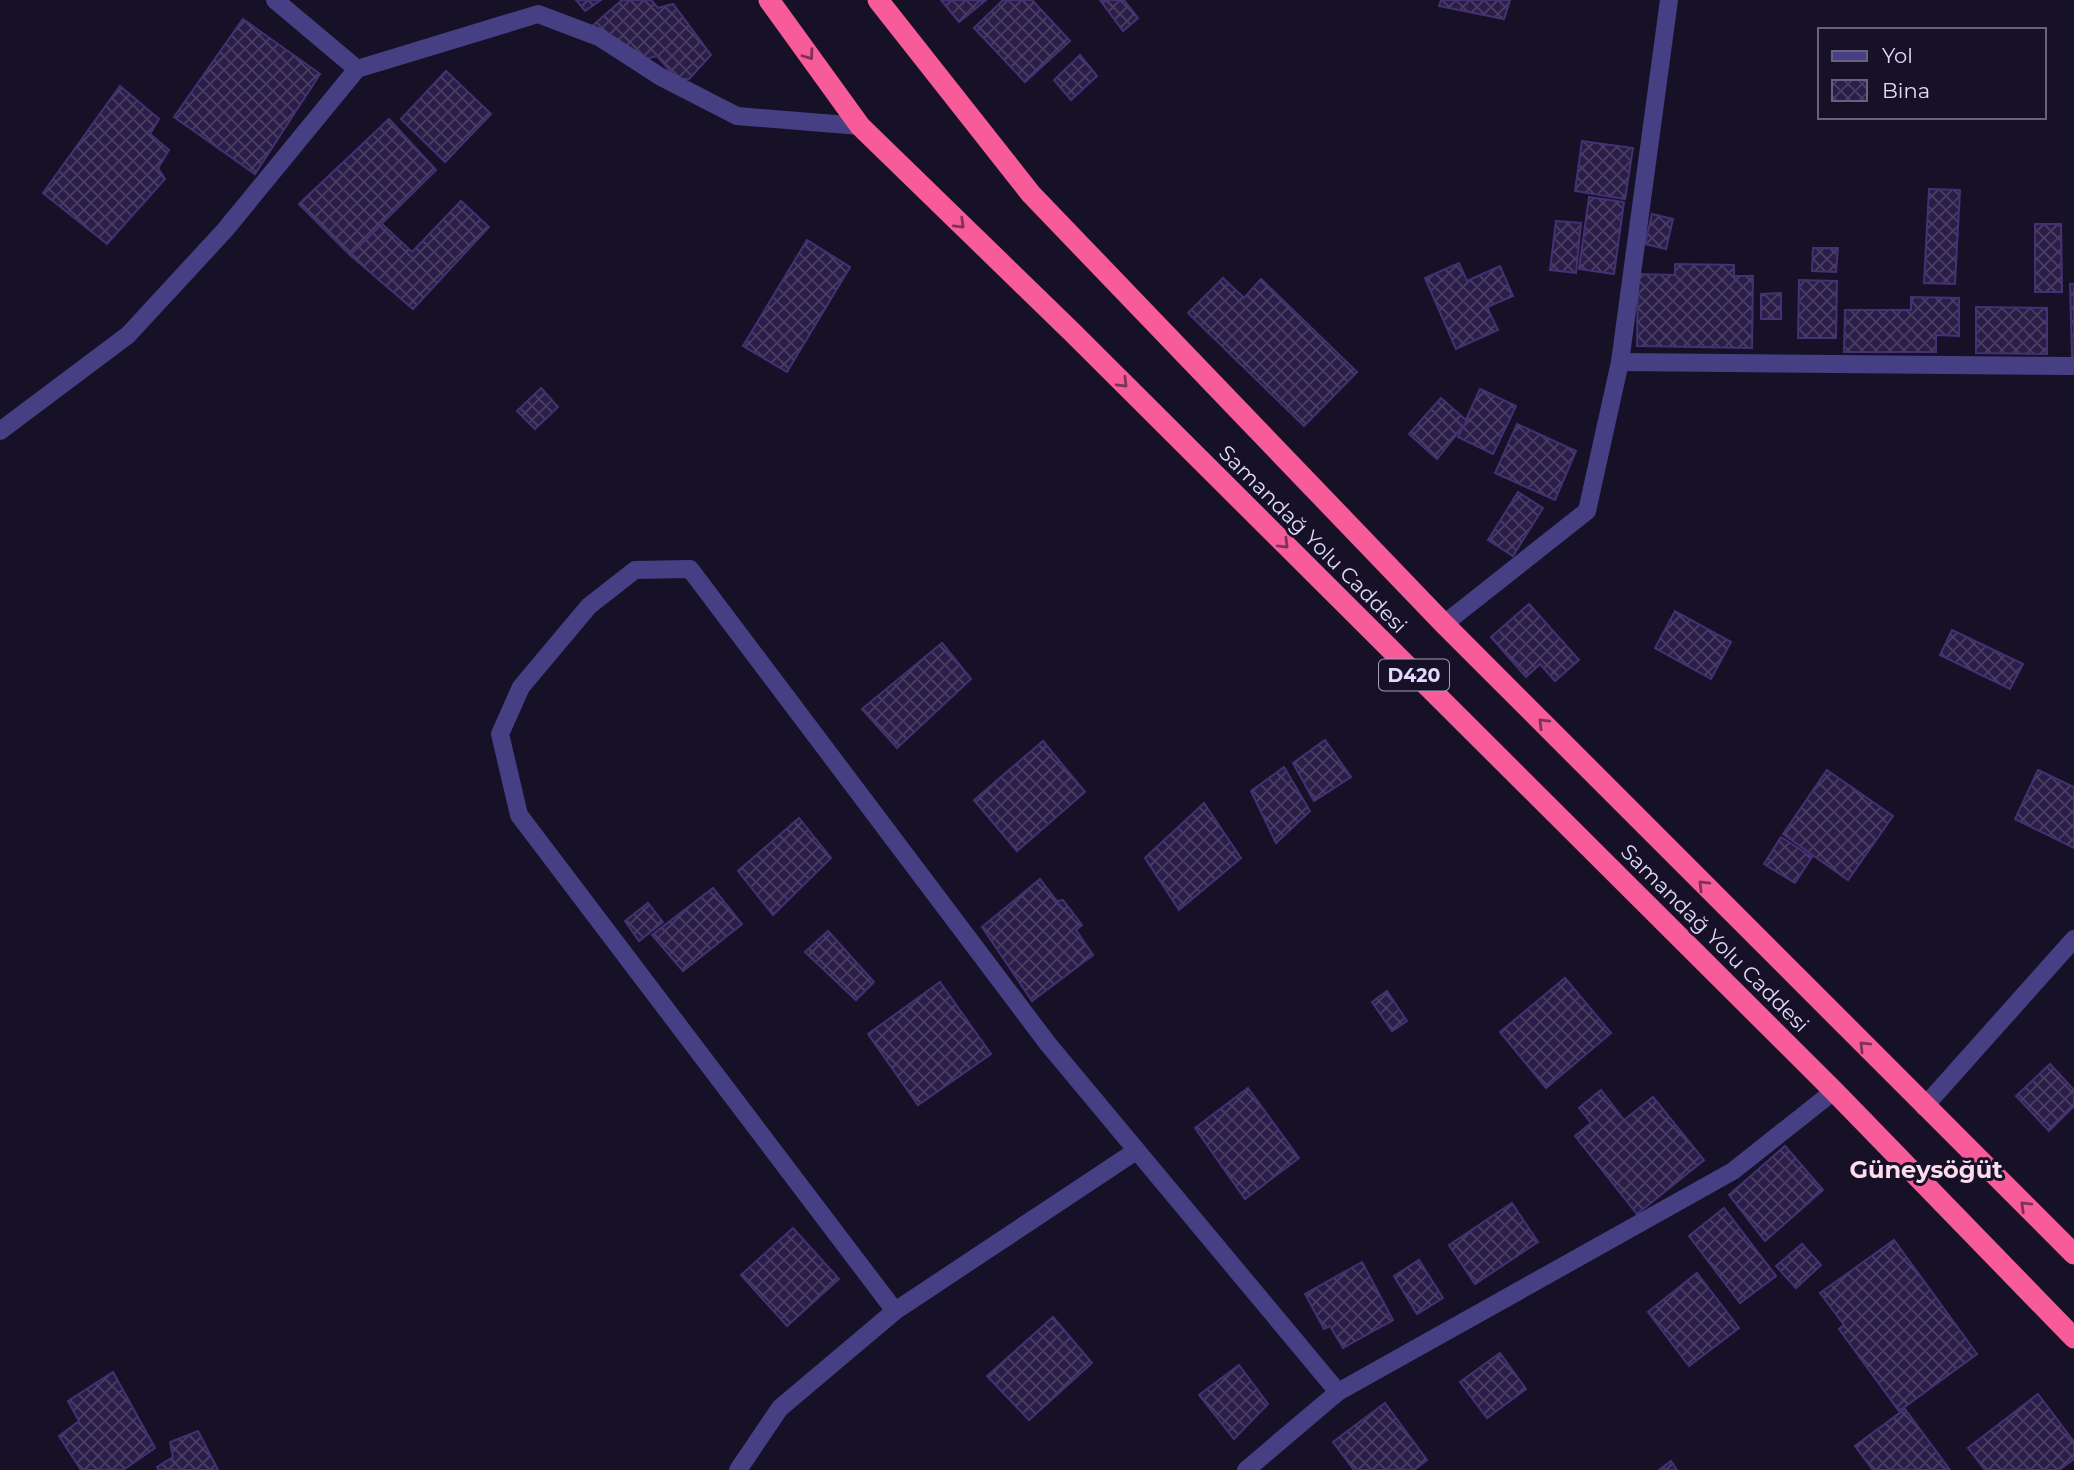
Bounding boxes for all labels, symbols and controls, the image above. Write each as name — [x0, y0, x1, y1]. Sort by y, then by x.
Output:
legend — [1818, 28, 2046, 119]
text: Yol — [1882, 43, 1913, 68]
one-way arrow — [800, 47, 813, 60]
text: Bina — [1882, 78, 1930, 103]
one-way arrow — [952, 215, 965, 228]
one-way arrow — [1115, 375, 1127, 387]
street label: Samandağ Yolu Caddesi — [1214, 440, 1412, 638]
one-way arrow — [1275, 536, 1288, 549]
road number: D420 — [1379, 660, 1449, 690]
one-way arrow — [1538, 719, 1551, 732]
street label: Samandağ Yolu Caddesi — [1616, 839, 1814, 1037]
one-way arrow — [1699, 880, 1712, 893]
one-way arrow — [1859, 1041, 1872, 1054]
district label: Güneysöğüt — [1849, 1155, 2003, 1184]
one-way arrow — [2021, 1201, 2034, 1214]

